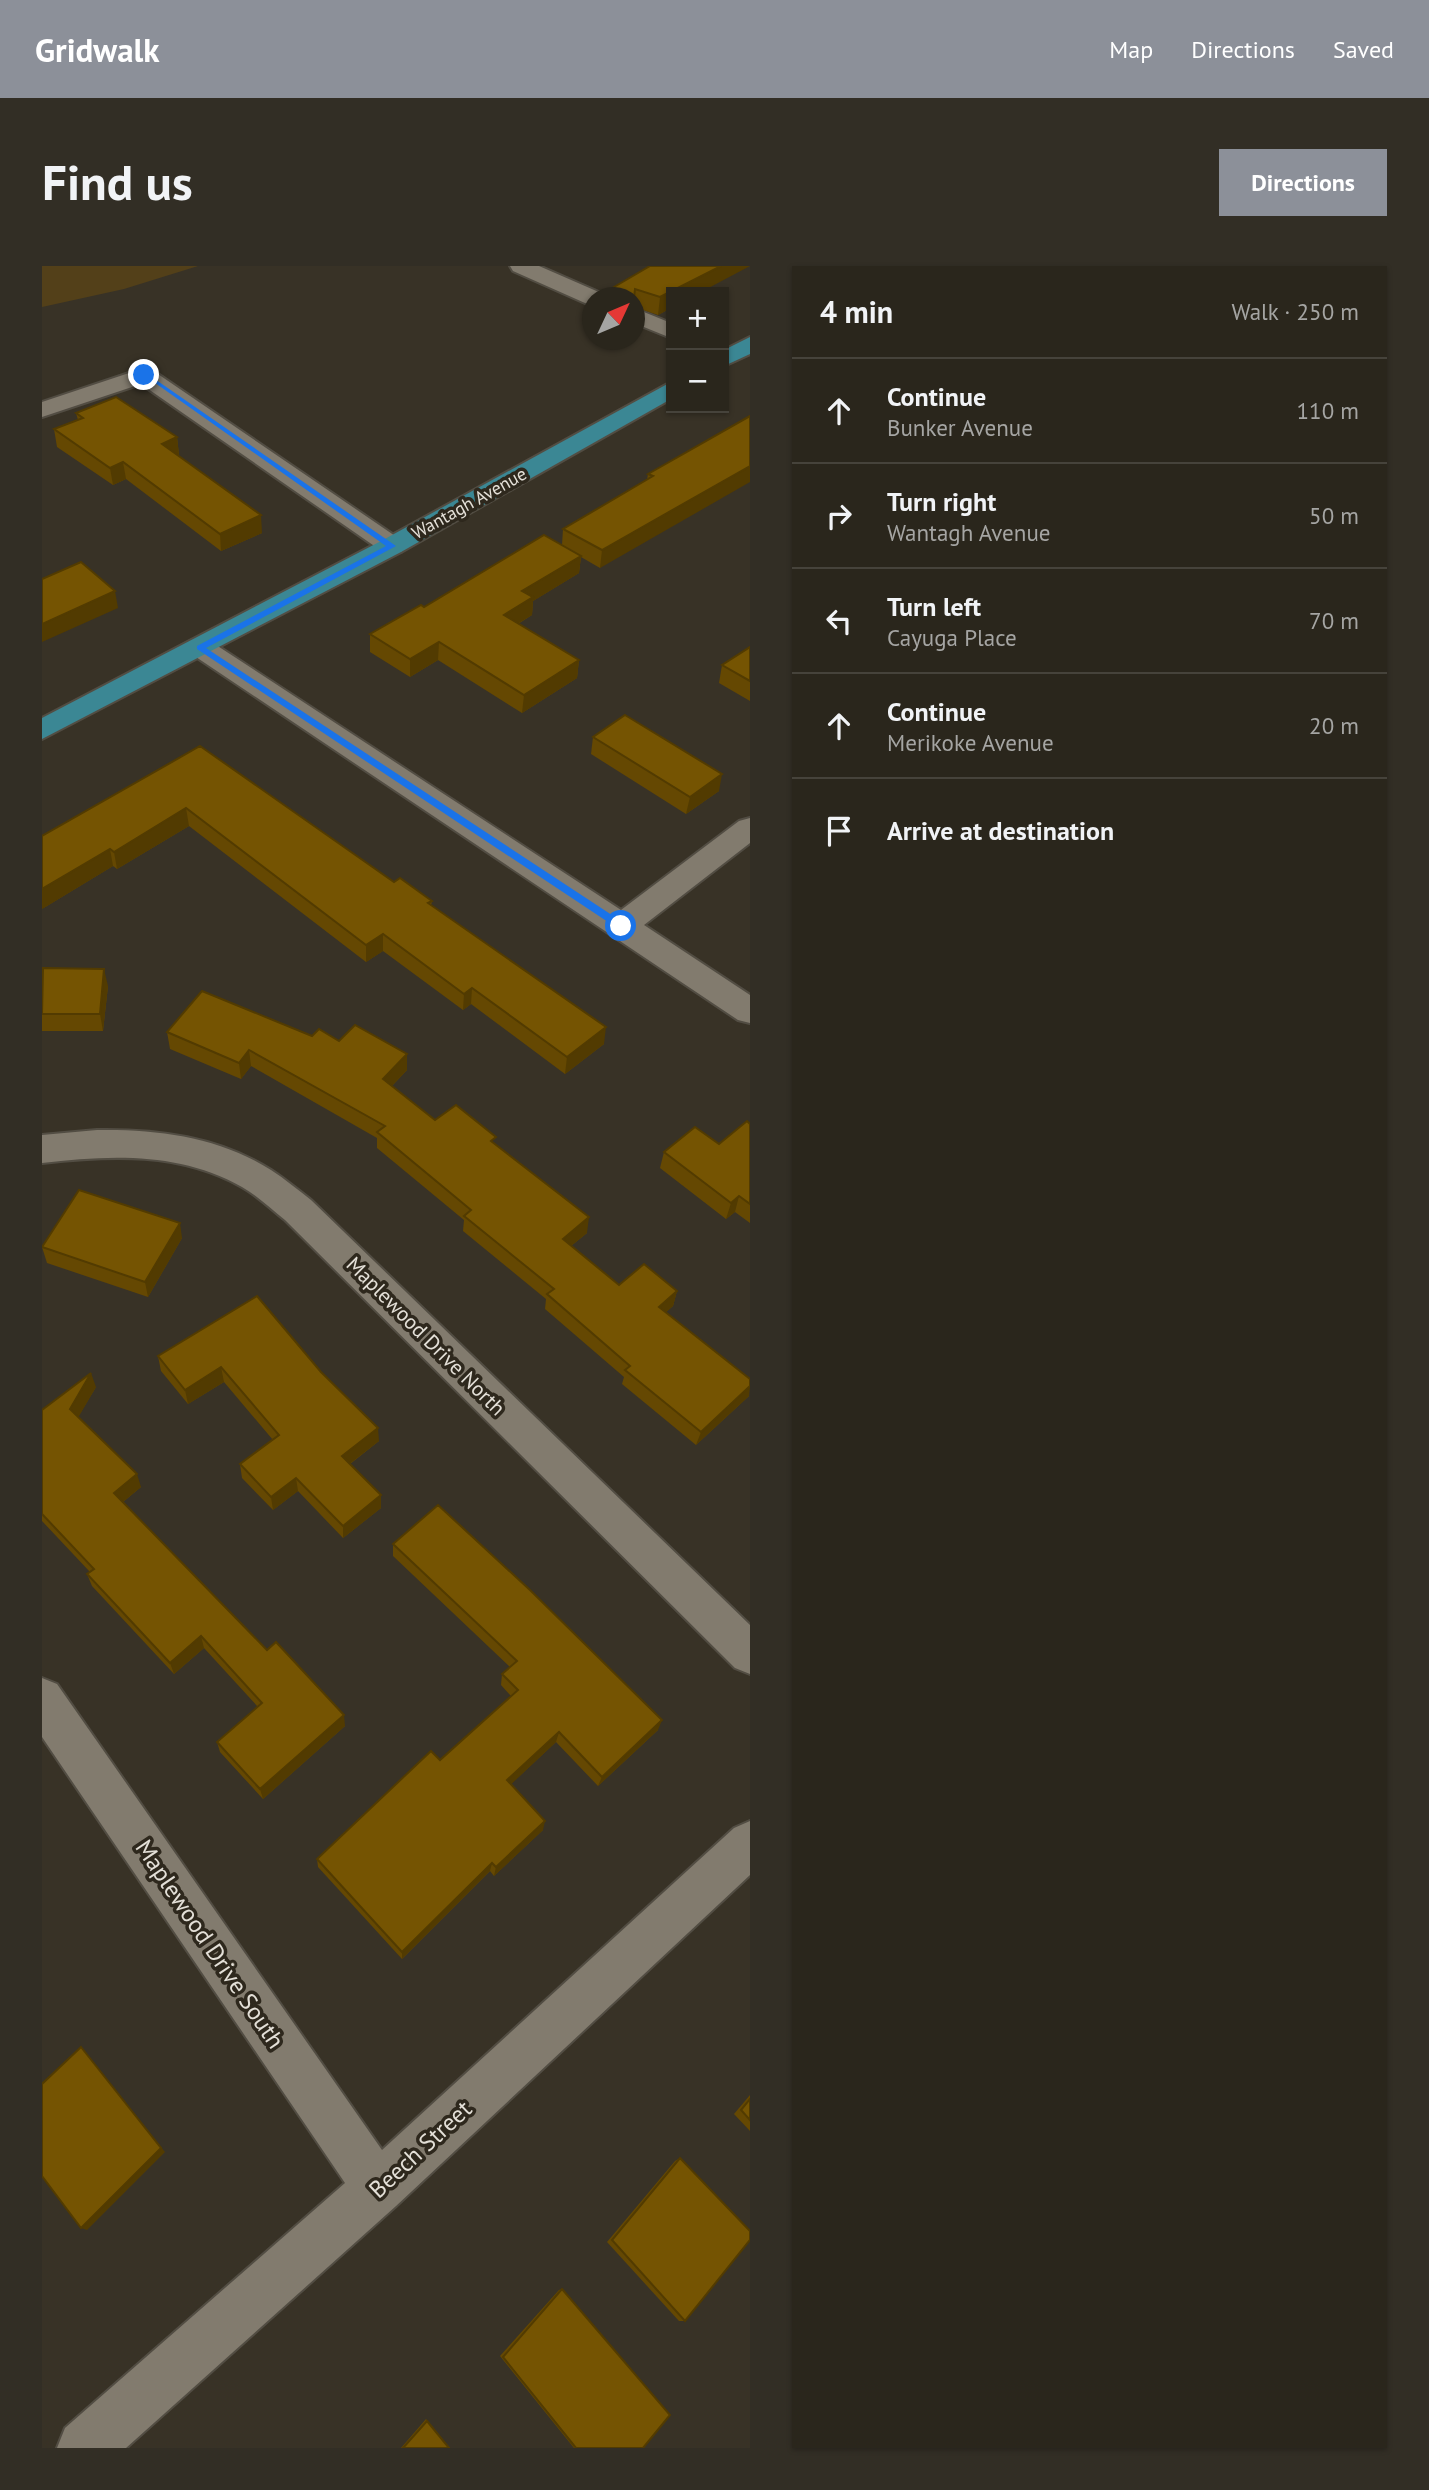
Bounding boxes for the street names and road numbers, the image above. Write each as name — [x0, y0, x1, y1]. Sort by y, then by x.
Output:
street label: Wantagh Avenue — [407, 462, 531, 544]
street label: Maplewood Drive North — [341, 1251, 511, 1421]
street label: Maplewood Drive South — [129, 1834, 291, 2054]
street label: Beech Street — [362, 2093, 478, 2205]

